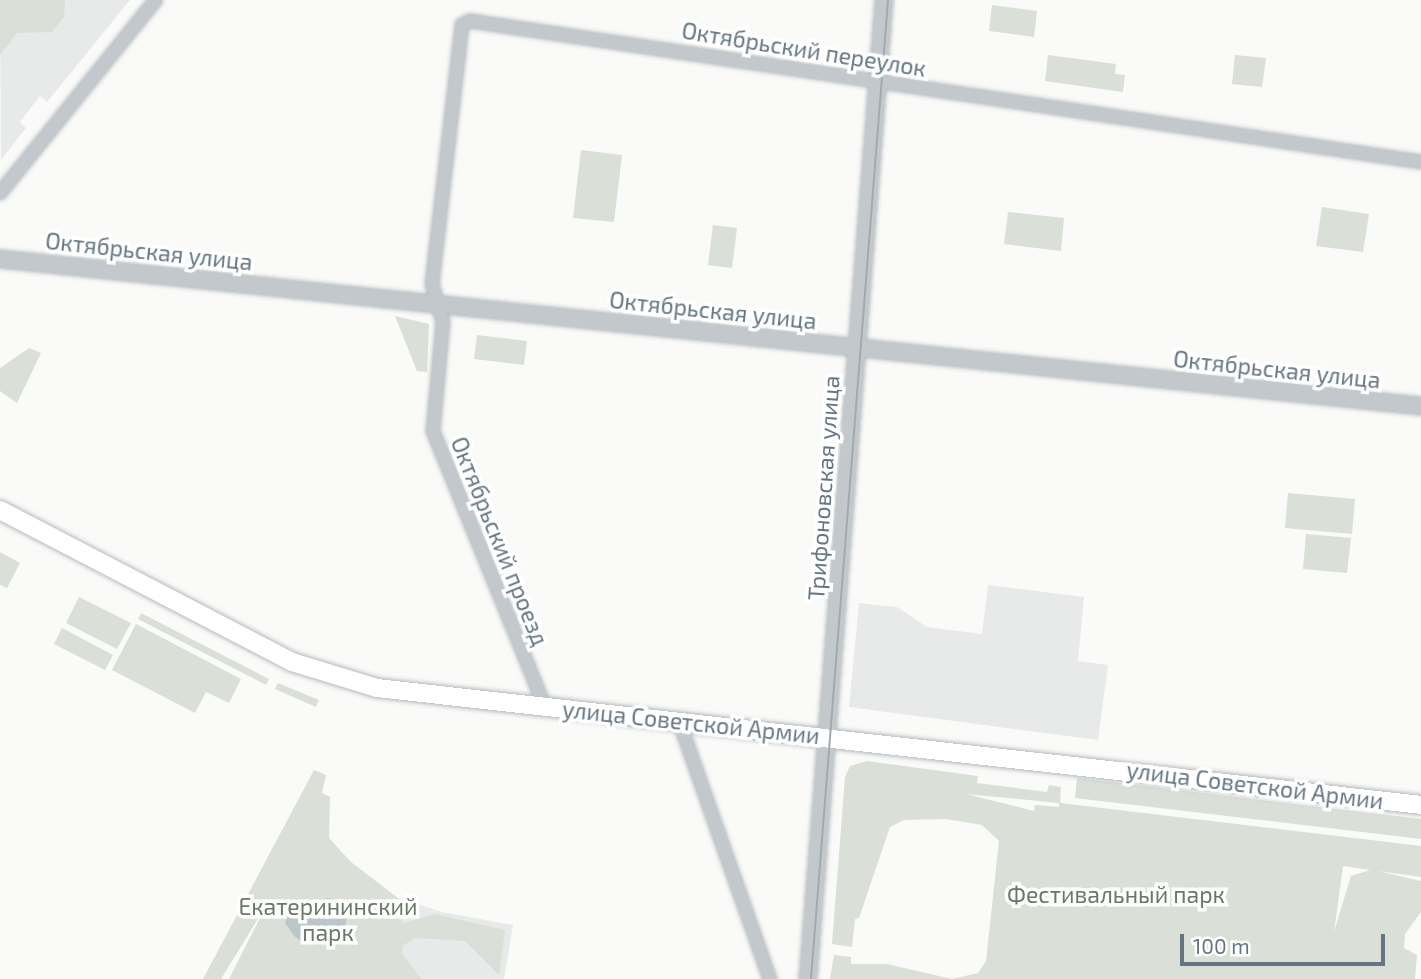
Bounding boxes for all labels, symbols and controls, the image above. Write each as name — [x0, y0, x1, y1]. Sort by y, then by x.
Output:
street label: Октябрьский переулок — [680, 16, 928, 82]
street label: Октябрьская улица — [44, 226, 254, 276]
street label: Октябрьская улица — [608, 285, 818, 335]
street label: Октябрьская улица — [1172, 344, 1382, 394]
street label: Трифоновская улица — [801, 375, 845, 601]
street label: Октябрьский проезд — [445, 433, 555, 649]
street label: улица Советской Армии — [561, 695, 821, 749]
street label: улица Советской Армии — [1125, 756, 1385, 814]
park label: Фестивальный парк — [1007, 880, 1225, 908]
park label: Екатерининский парк — [238, 892, 418, 946]
scale bar — [1183, 920, 1388, 964]
text: 100 m — [1193, 933, 1250, 958]

